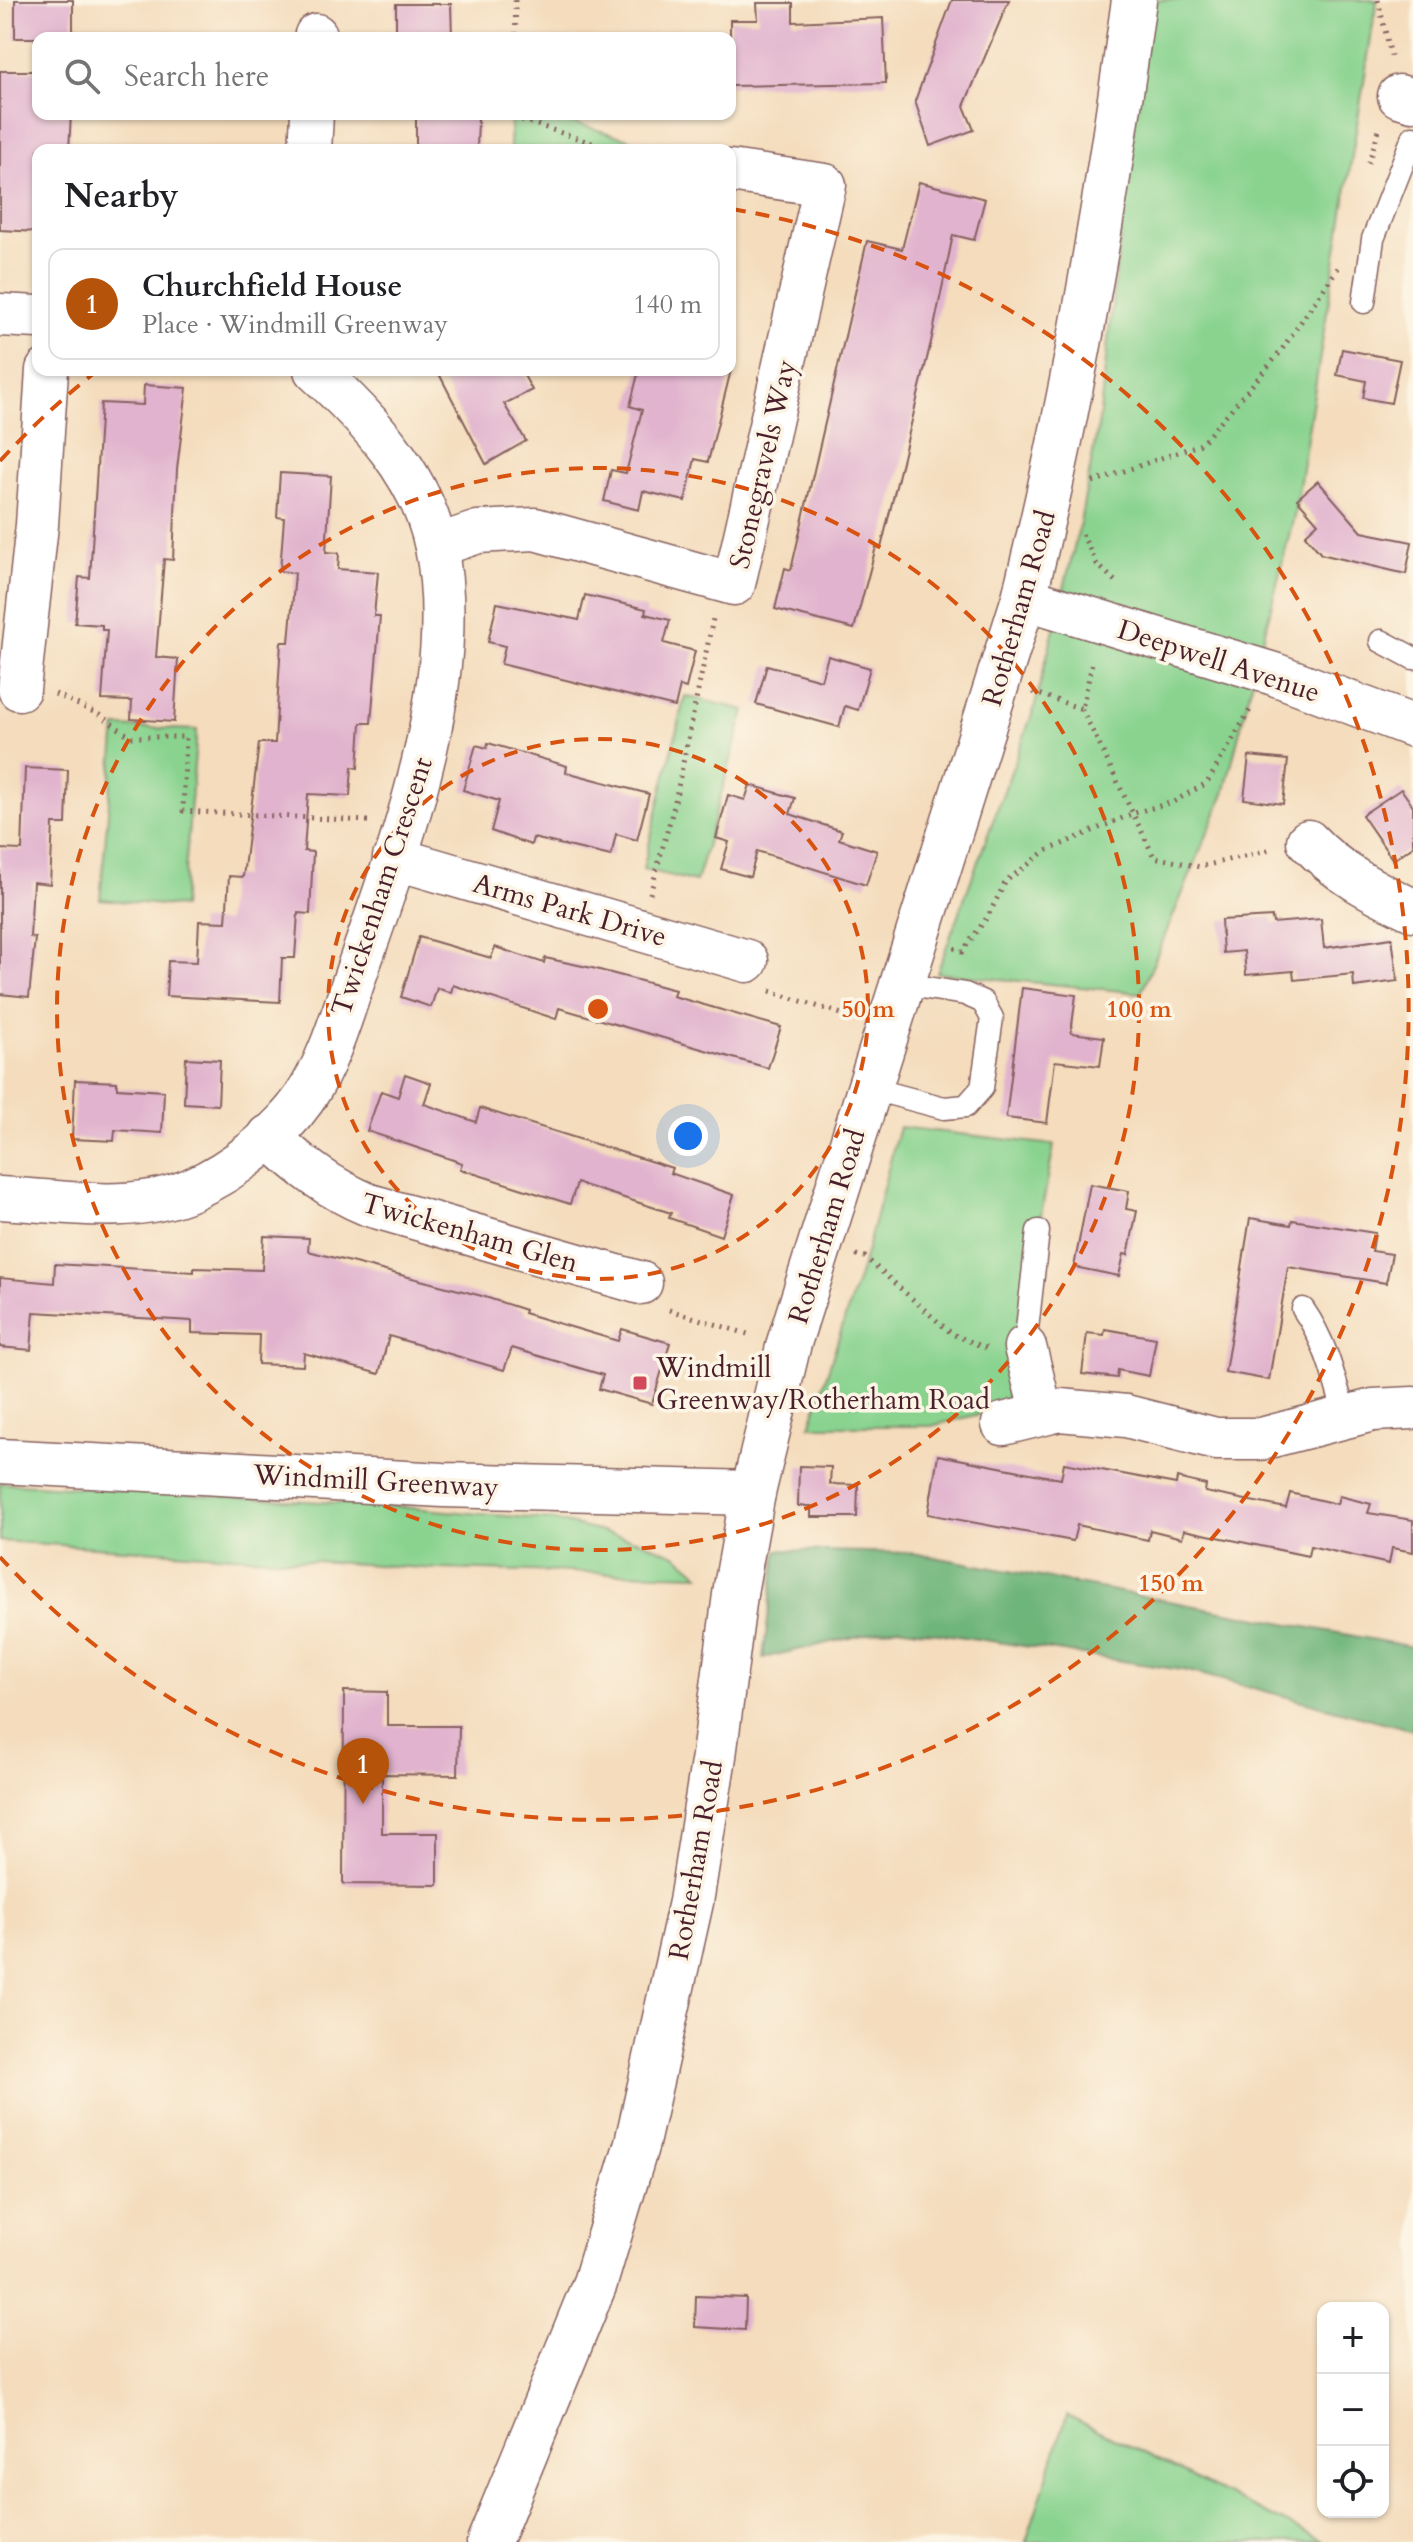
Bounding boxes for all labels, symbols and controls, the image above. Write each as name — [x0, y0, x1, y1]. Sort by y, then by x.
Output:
search box — [32, 32, 736, 120]
icon: search — [60, 54, 104, 98]
text: Search here — [124, 56, 269, 97]
text: Nearby — [64, 173, 179, 219]
text: Churchfield House — [142, 266, 402, 307]
text: 1 — [85, 287, 99, 322]
text: 140 m — [633, 287, 702, 322]
text: Place · Windmill Greenway — [142, 307, 448, 342]
street label: Stonegravels Way — [720, 356, 806, 572]
street label: Rotherham Road — [973, 506, 1065, 711]
street label: Deepwell Avenue — [1113, 610, 1325, 712]
street label: Twickenham Crescent — [322, 752, 442, 1021]
street label: Arms Park Drive — [468, 864, 671, 956]
text: 50 m — [841, 993, 895, 1026]
text: 100 m — [1106, 993, 1173, 1026]
centre of rings — [584, 995, 612, 1023]
your location — [668, 1116, 708, 1156]
street label: Rotherham Road — [779, 1124, 875, 1328]
street label: Twickenham Glen — [357, 1184, 583, 1282]
place label: Windmill Greenway/Rotherham Road — [655, 1349, 990, 1419]
marker: Windmill Greenway/Rotherham Road — [631, 1374, 649, 1392]
street label: Windmill Greenway — [251, 1456, 500, 1506]
text: 150 m — [1138, 1567, 1205, 1600]
pin: 1 — [337, 1738, 389, 1804]
street label: Rotherham Road — [660, 1757, 732, 1963]
map controls — [1317, 2302, 1389, 2518]
button: + — [1317, 2302, 1389, 2374]
button: − — [1317, 2374, 1389, 2446]
button: locate — [1317, 2446, 1389, 2518]

